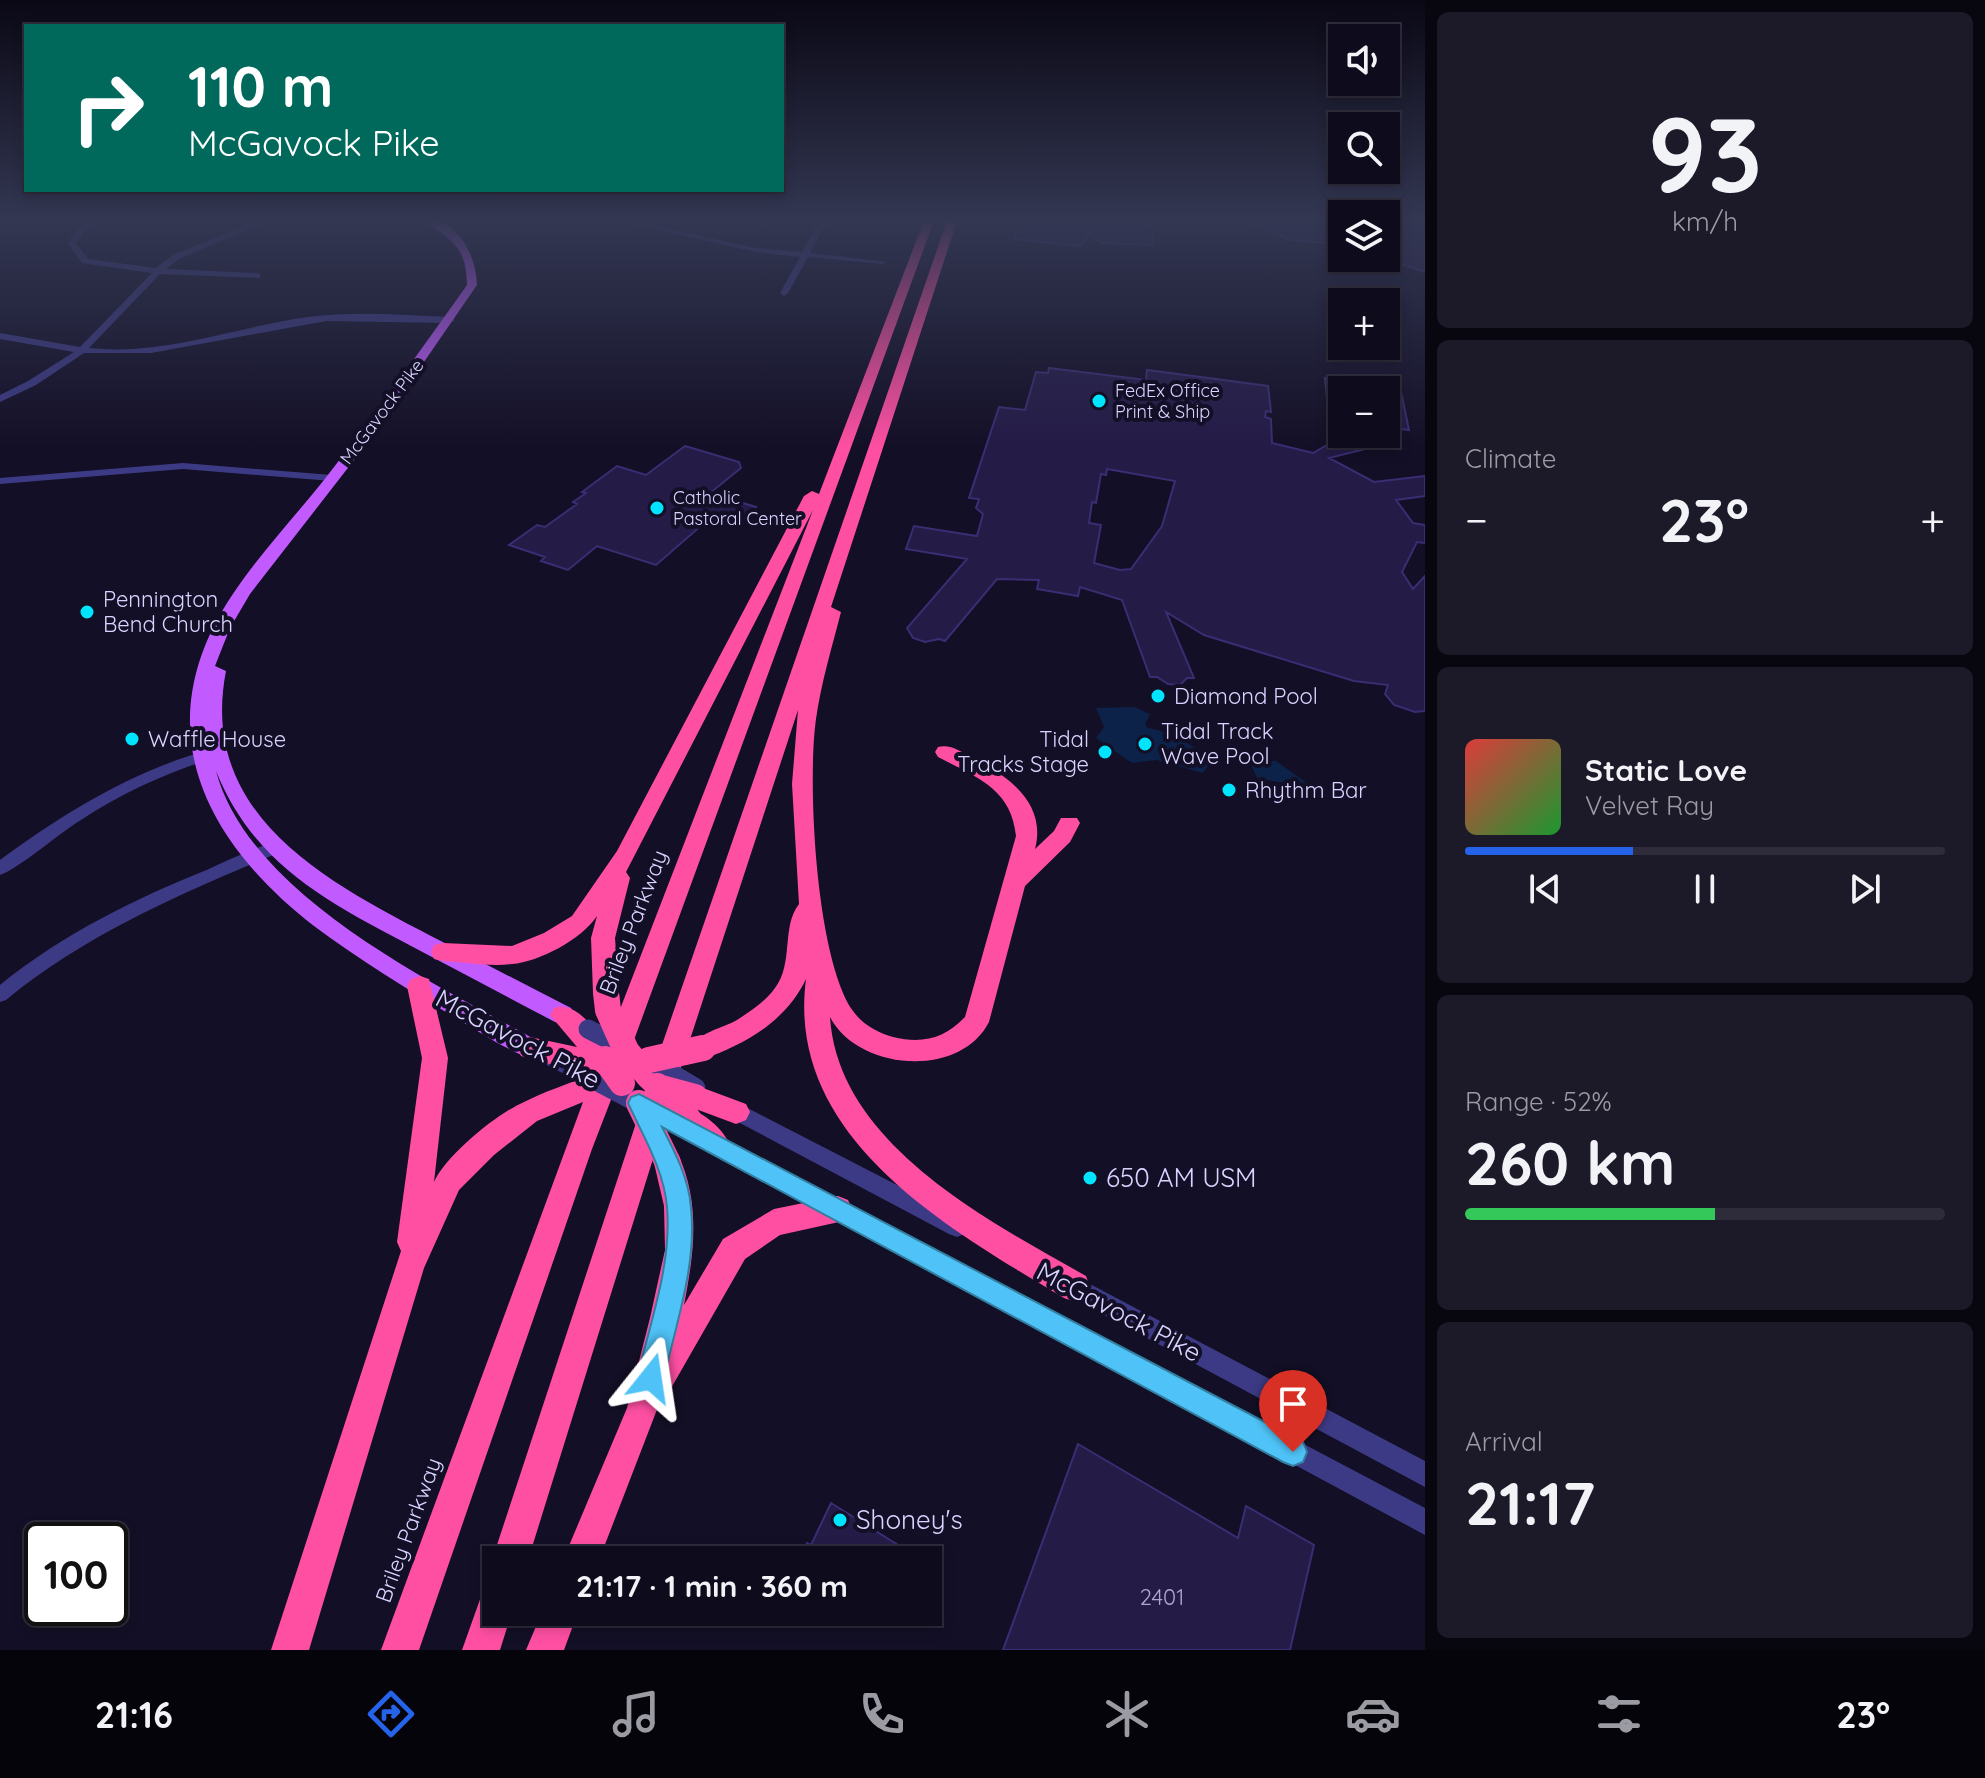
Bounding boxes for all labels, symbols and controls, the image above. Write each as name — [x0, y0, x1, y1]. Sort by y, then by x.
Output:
map controls — [1328, 24, 1400, 448]
button: sound — [1328, 24, 1400, 96]
text: 110 m — [188, 51, 333, 121]
icon: right — [56, 56, 160, 160]
text: 93 — [1648, 88, 1762, 218]
button: search — [1328, 112, 1400, 184]
text: McGavock Pike — [188, 120, 440, 165]
button: layers — [1328, 200, 1400, 272]
text: km/h — [1672, 205, 1738, 238]
button: + — [1328, 288, 1400, 360]
street label: McGavock Pike — [335, 355, 429, 469]
button: − — [1328, 376, 1400, 448]
place label: FedEx Office Print & Ship — [1115, 379, 1220, 423]
marker: FedEx Office Print & Ship — [1090, 392, 1108, 410]
text: Climate — [1465, 442, 1556, 475]
text: 23° — [1659, 482, 1749, 557]
place label: Catholic Pastoral Center — [673, 486, 802, 530]
text: − — [1465, 492, 1488, 547]
text: + — [1920, 492, 1945, 547]
marker: Catholic Pastoral Center — [648, 499, 666, 517]
place label: Pennington Bend Church — [103, 585, 233, 638]
marker: Pennington Bend Church — [78, 603, 96, 621]
place label: Diamond Pool — [1174, 682, 1318, 710]
marker: Diamond Pool — [1149, 687, 1167, 705]
place label: Tidal Track Wave Pool — [1161, 717, 1273, 770]
place label: Waffle House — [148, 725, 286, 753]
place label: Tidal Tracks Stage — [957, 725, 1089, 778]
marker: Waffle House — [123, 730, 141, 748]
marker: Tidal Track Wave Pool — [1136, 735, 1154, 753]
marker: Tidal Tracks Stage — [1096, 743, 1114, 761]
text: Static Love — [1585, 751, 1747, 789]
place label: Rhythm Bar — [1245, 776, 1367, 804]
marker: Rhythm Bar — [1220, 781, 1238, 799]
text: Velvet Ray — [1585, 789, 1714, 822]
street label: Briley Parkway — [593, 846, 673, 998]
icon: previous — [1523, 867, 1567, 911]
icon: pause — [1683, 867, 1727, 911]
icon: next — [1843, 867, 1887, 911]
street label: McGavock Pike — [430, 981, 606, 1096]
text: Range · 52% — [1465, 1085, 1612, 1118]
text: 260 km — [1465, 1125, 1675, 1200]
place label: 650 AM USM — [1106, 1161, 1257, 1194]
marker: 650 AM USM — [1081, 1169, 1099, 1187]
street label: McGavock Pike — [1031, 1254, 1207, 1369]
position arrow — [609, 1336, 693, 1420]
pin — [1259, 1370, 1327, 1452]
icon: arrive — [1271, 1382, 1315, 1426]
text: Arrival — [1465, 1425, 1543, 1458]
street label: Briley Parkway — [369, 1454, 447, 1606]
text: 21:17 — [1465, 1465, 1595, 1540]
place label: Shoney's — [856, 1503, 963, 1536]
marker: Shoney's — [831, 1511, 849, 1529]
speed limit sign: 100 — [24, 1522, 128, 1626]
text: 21:17 · 1 min · 360 m — [576, 1567, 848, 1605]
house number: 2401 — [1140, 1583, 1184, 1611]
icon: directions — [363, 1686, 419, 1742]
icon: music — [608, 1686, 664, 1742]
icon: phone — [854, 1686, 910, 1742]
icon: climate — [1099, 1686, 1155, 1742]
icon: car — [1345, 1686, 1401, 1742]
icon: filters — [1591, 1686, 1647, 1742]
text: 21:16 — [95, 1692, 173, 1737]
text: 23° — [1836, 1692, 1890, 1737]

